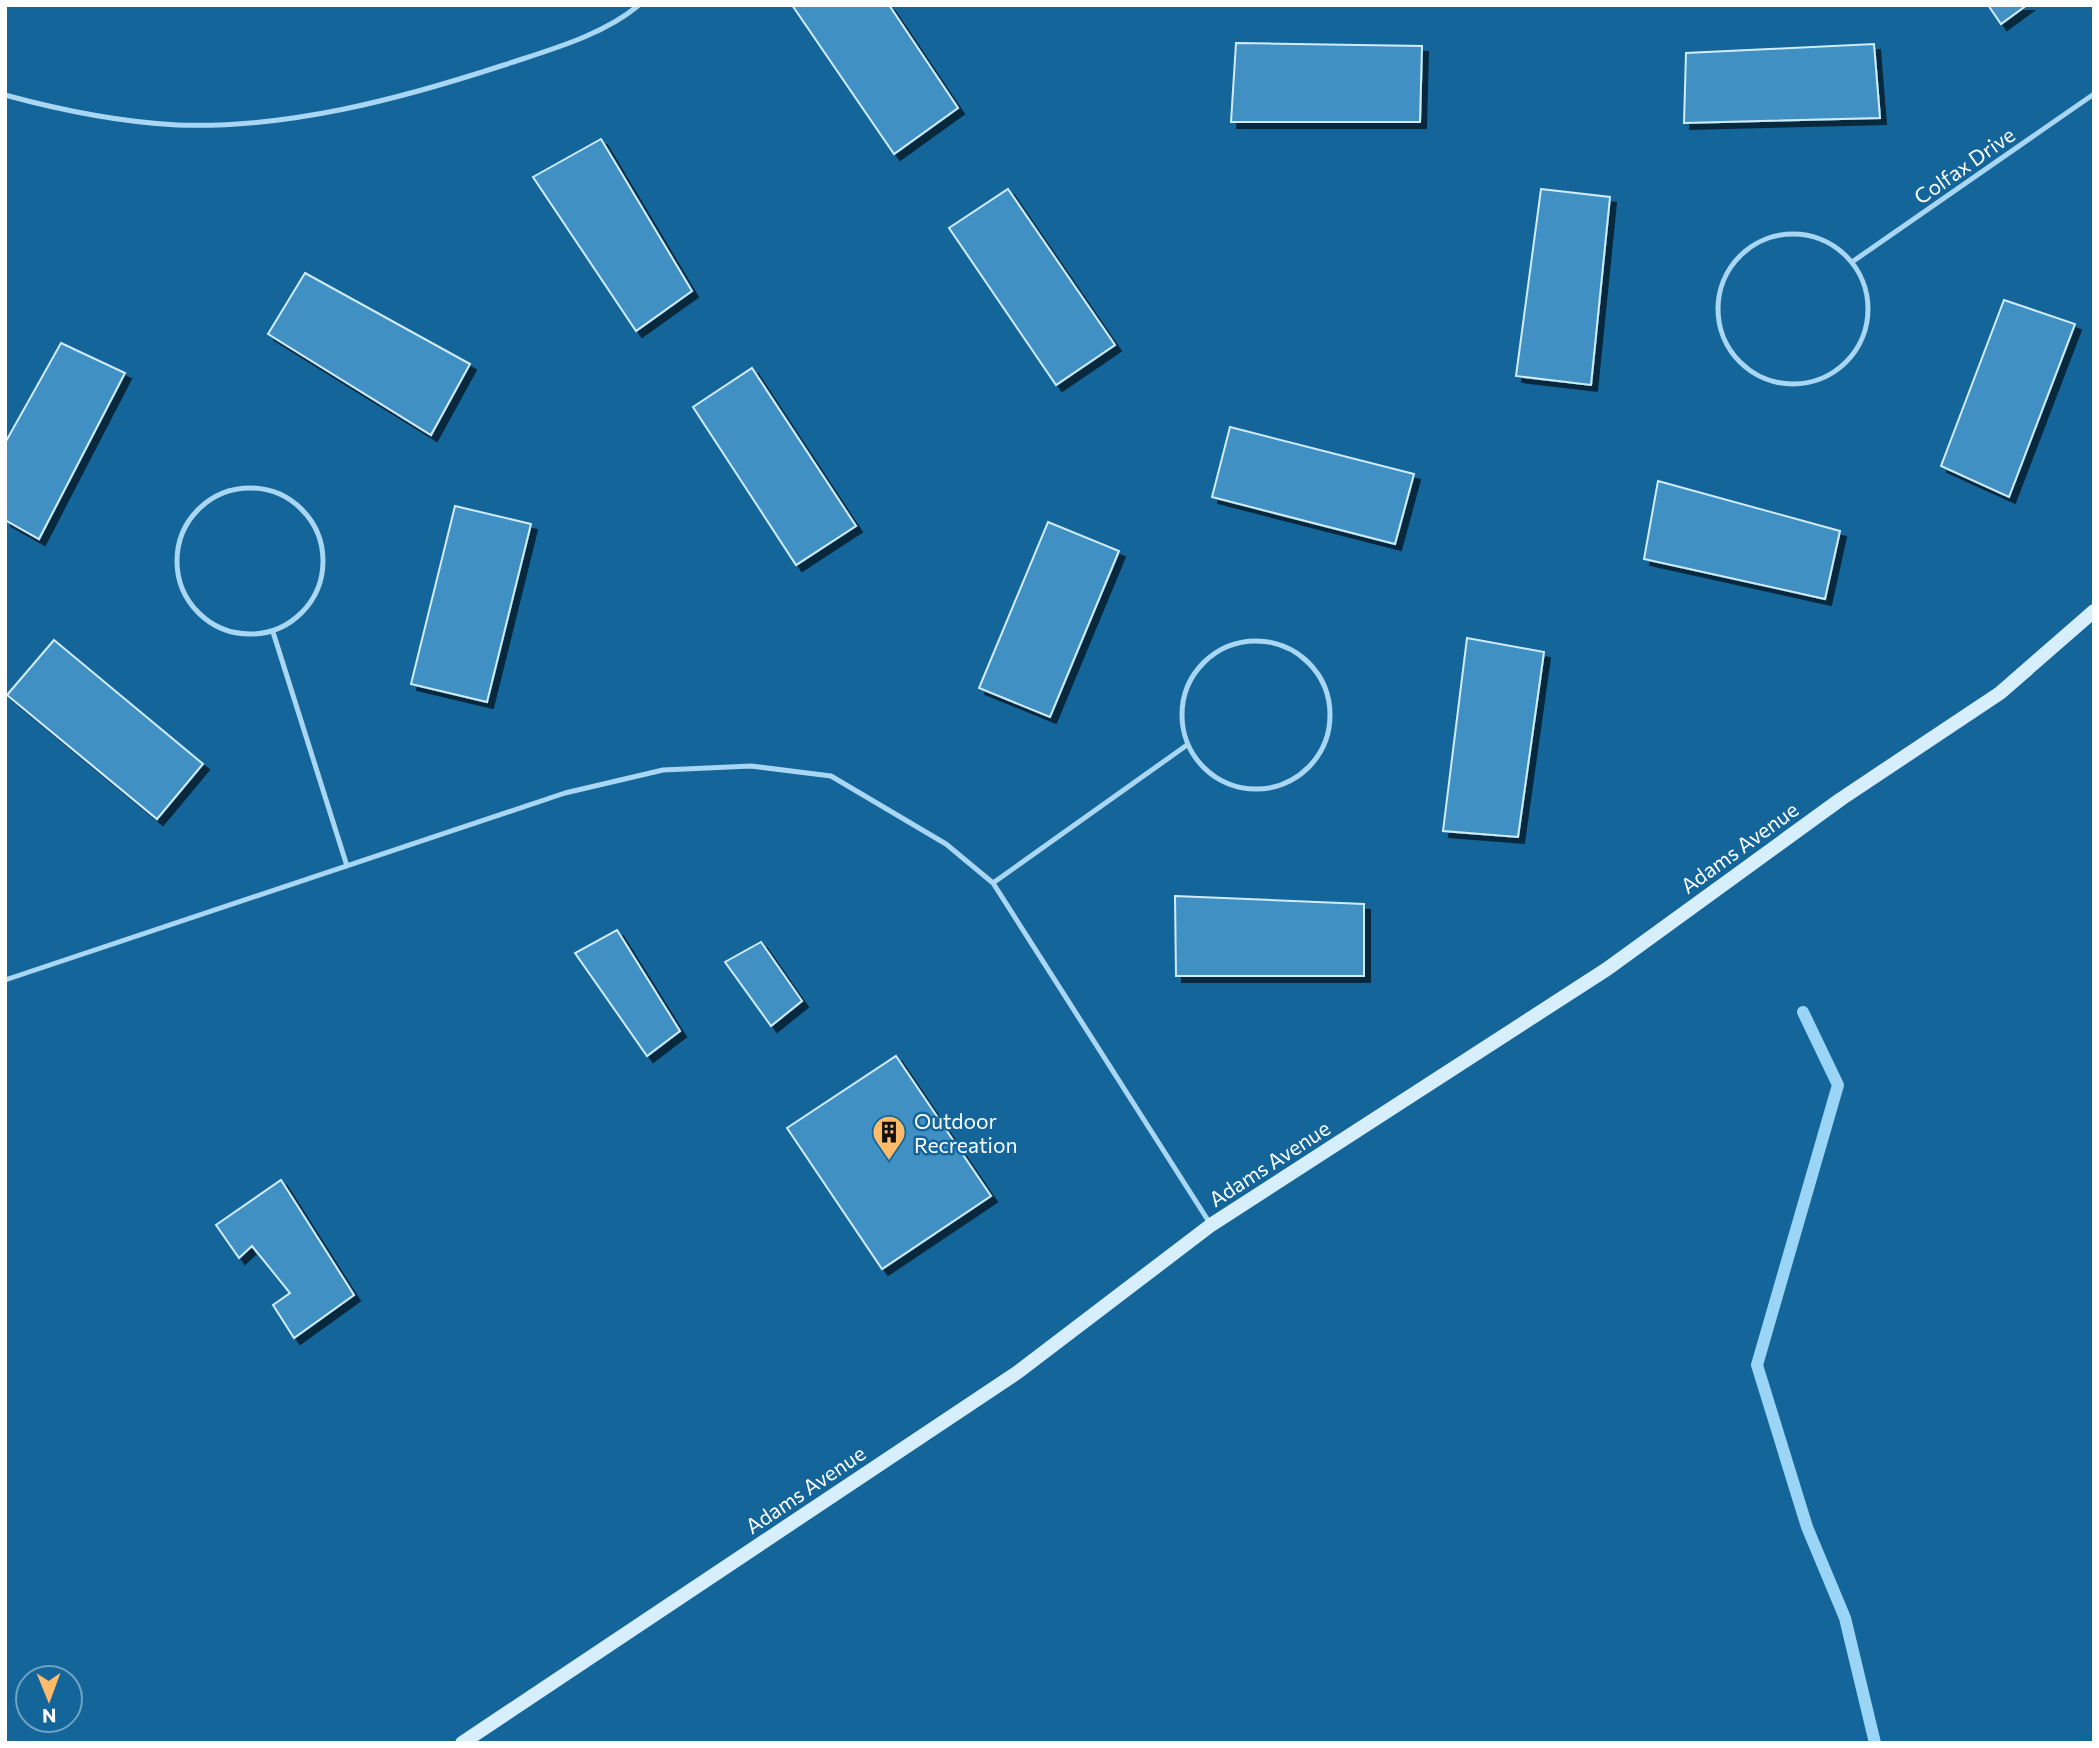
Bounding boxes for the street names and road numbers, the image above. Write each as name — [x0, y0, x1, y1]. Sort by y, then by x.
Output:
street label: Colfax Drive — [1909, 121, 2019, 209]
street label: Adams Avenue — [1675, 796, 1803, 898]
street label: Adams Avenue — [1204, 1115, 1334, 1211]
street label: Adams Avenue — [740, 1440, 870, 1538]

